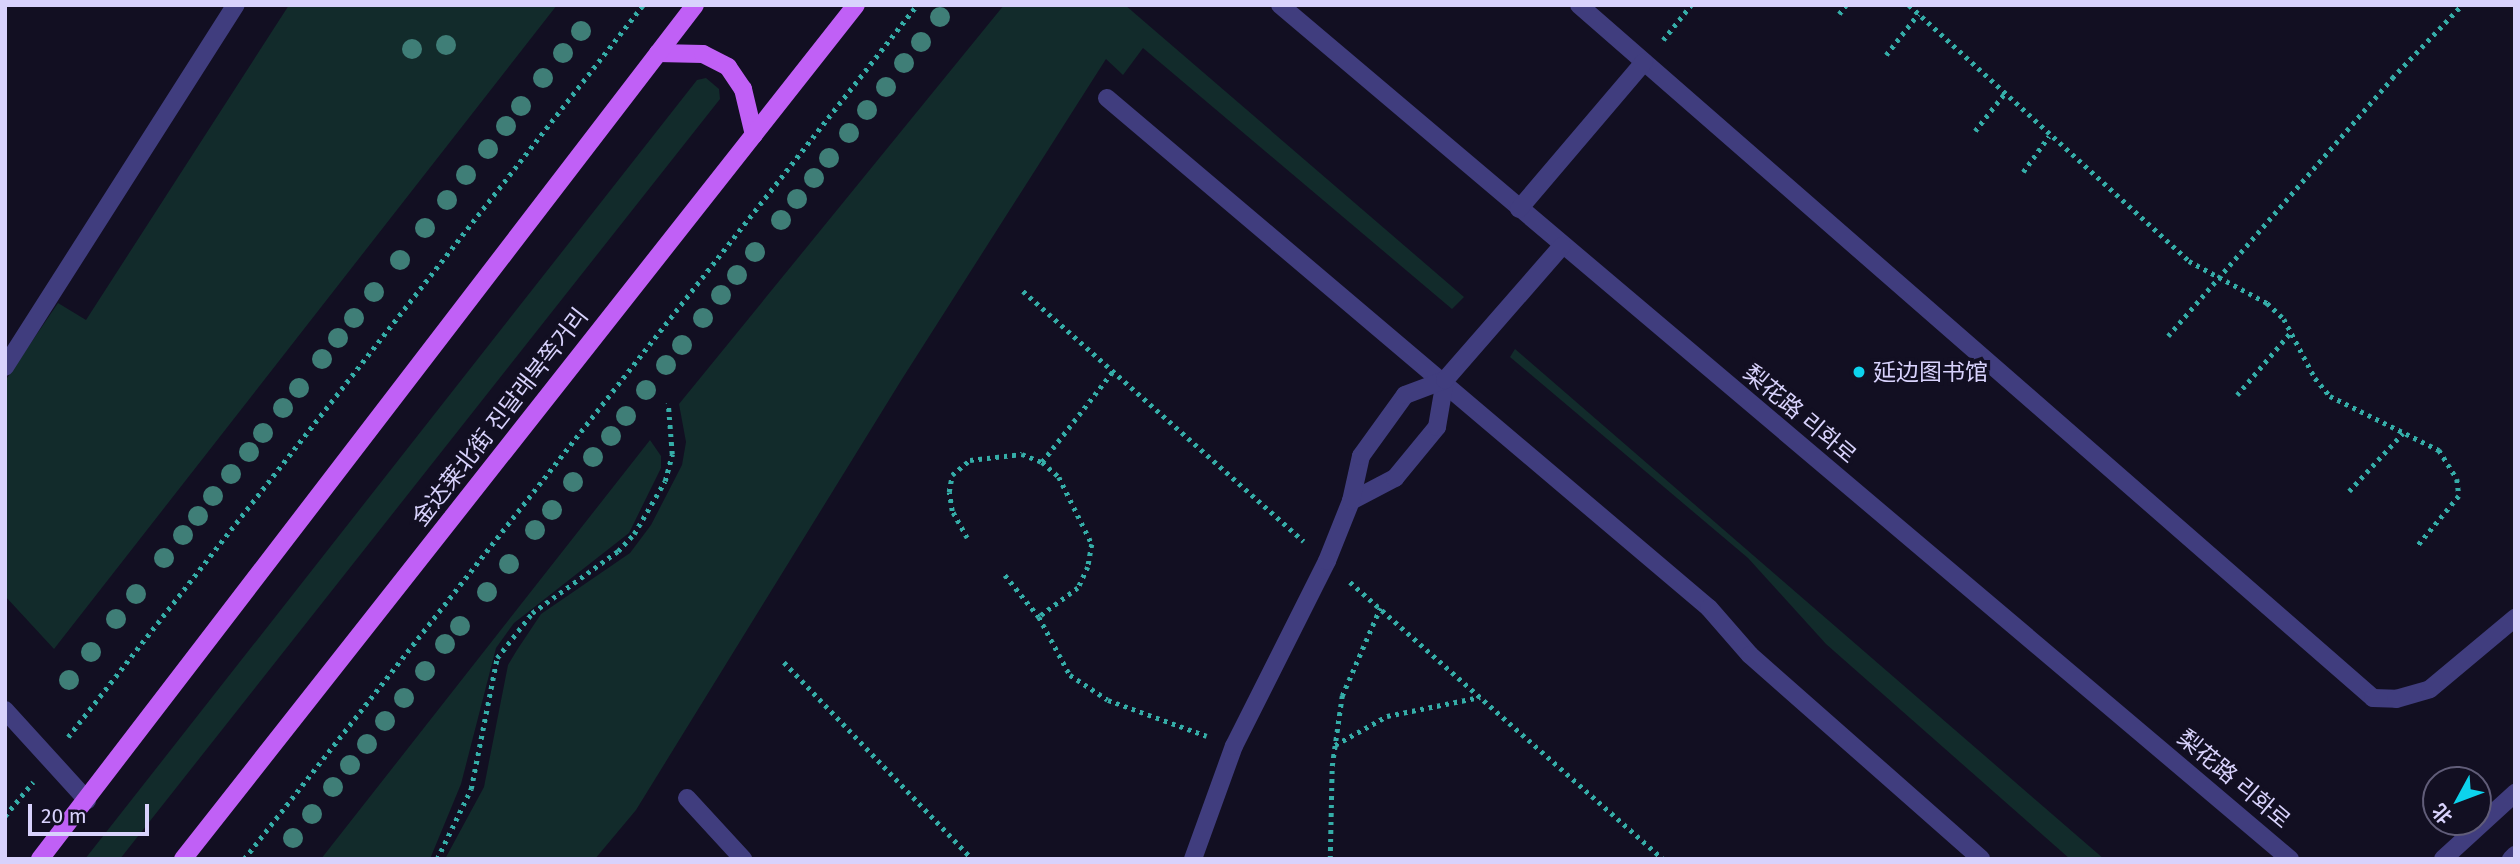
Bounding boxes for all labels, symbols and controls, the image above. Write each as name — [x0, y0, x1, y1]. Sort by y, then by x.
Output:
street label: 金达莱北街 진달래북쪽거리 — [406, 302, 594, 532]
place label: 延边图书馆 — [1873, 358, 1988, 386]
street label: 梨花路 리화로 — [1738, 359, 1862, 469]
marker: 延边图书馆 — [1851, 364, 1867, 380]
street label: 梨花路 리화로 — [2172, 724, 2296, 834]
north arrow — [2422, 766, 2492, 836]
scale bar — [32, 790, 152, 834]
text: 北 — [2427, 799, 2457, 829]
text: 20 m — [41, 803, 87, 829]

